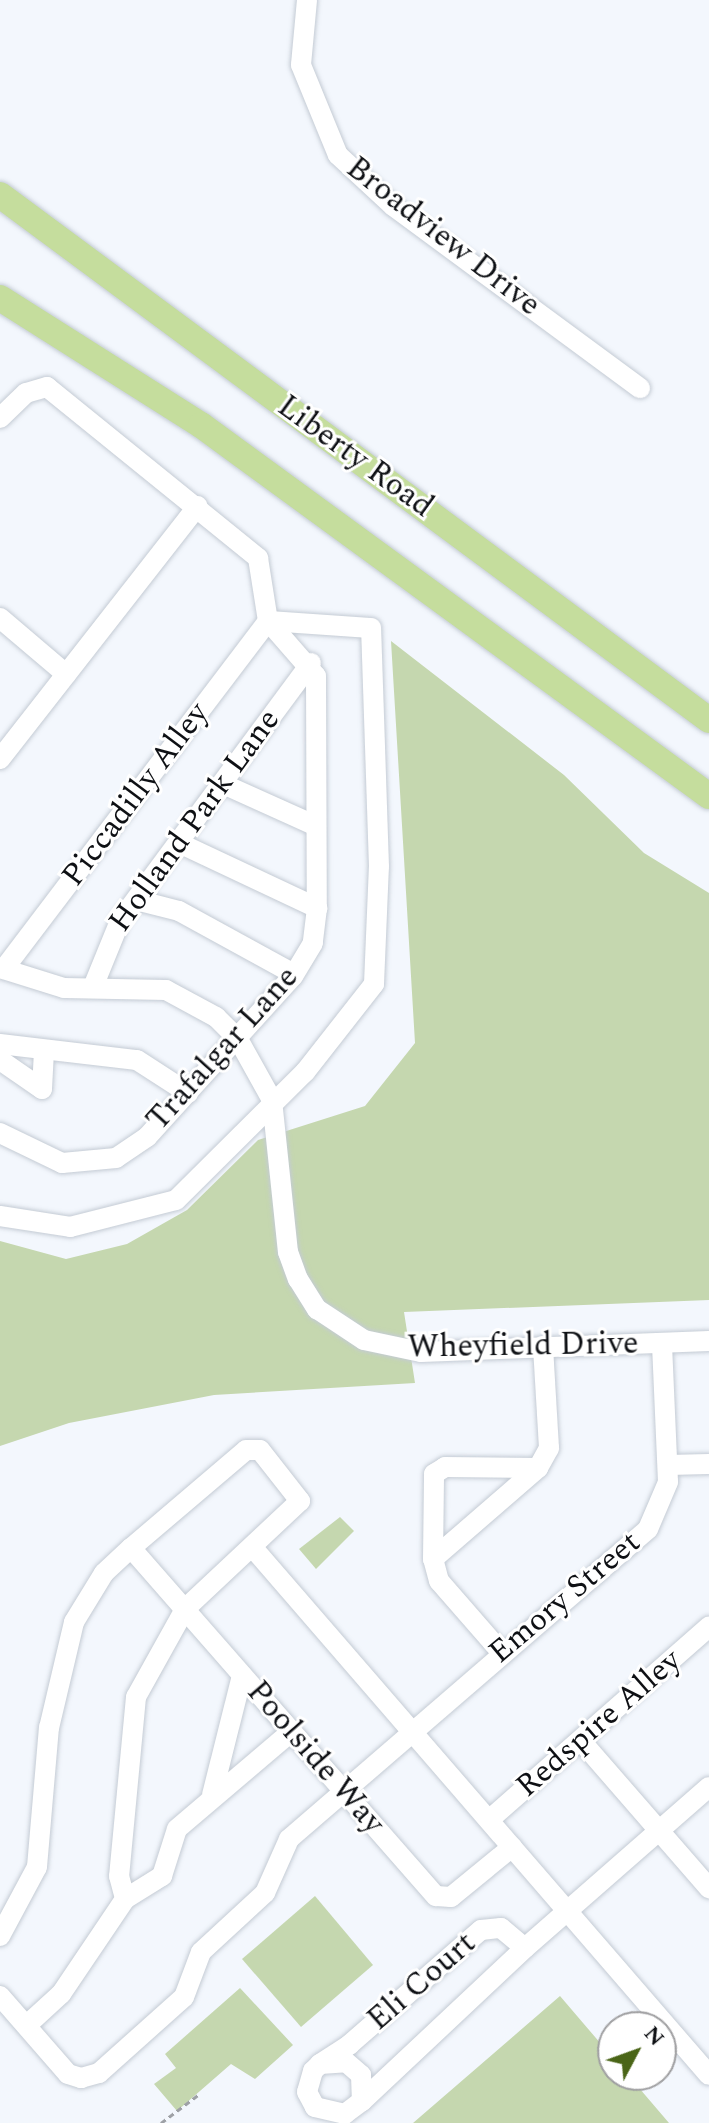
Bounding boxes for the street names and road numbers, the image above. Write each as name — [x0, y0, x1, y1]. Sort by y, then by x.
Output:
street label: Broadview Drive — [338, 149, 548, 325]
street label: Liberty Road — [270, 388, 440, 526]
street label: Piccadilly Alley — [54, 696, 218, 894]
street label: Holland Park Lane — [101, 702, 289, 940]
street label: Trafalgar Lane — [139, 959, 307, 1139]
street label: Wheyfield Drive — [407, 1325, 639, 1367]
street label: Emory Street — [482, 1524, 648, 1672]
street label: Redspire Alley — [509, 1642, 689, 1806]
street label: Poolside Way — [238, 1673, 392, 1843]
street label: Eli Court — [360, 1925, 484, 2039]

